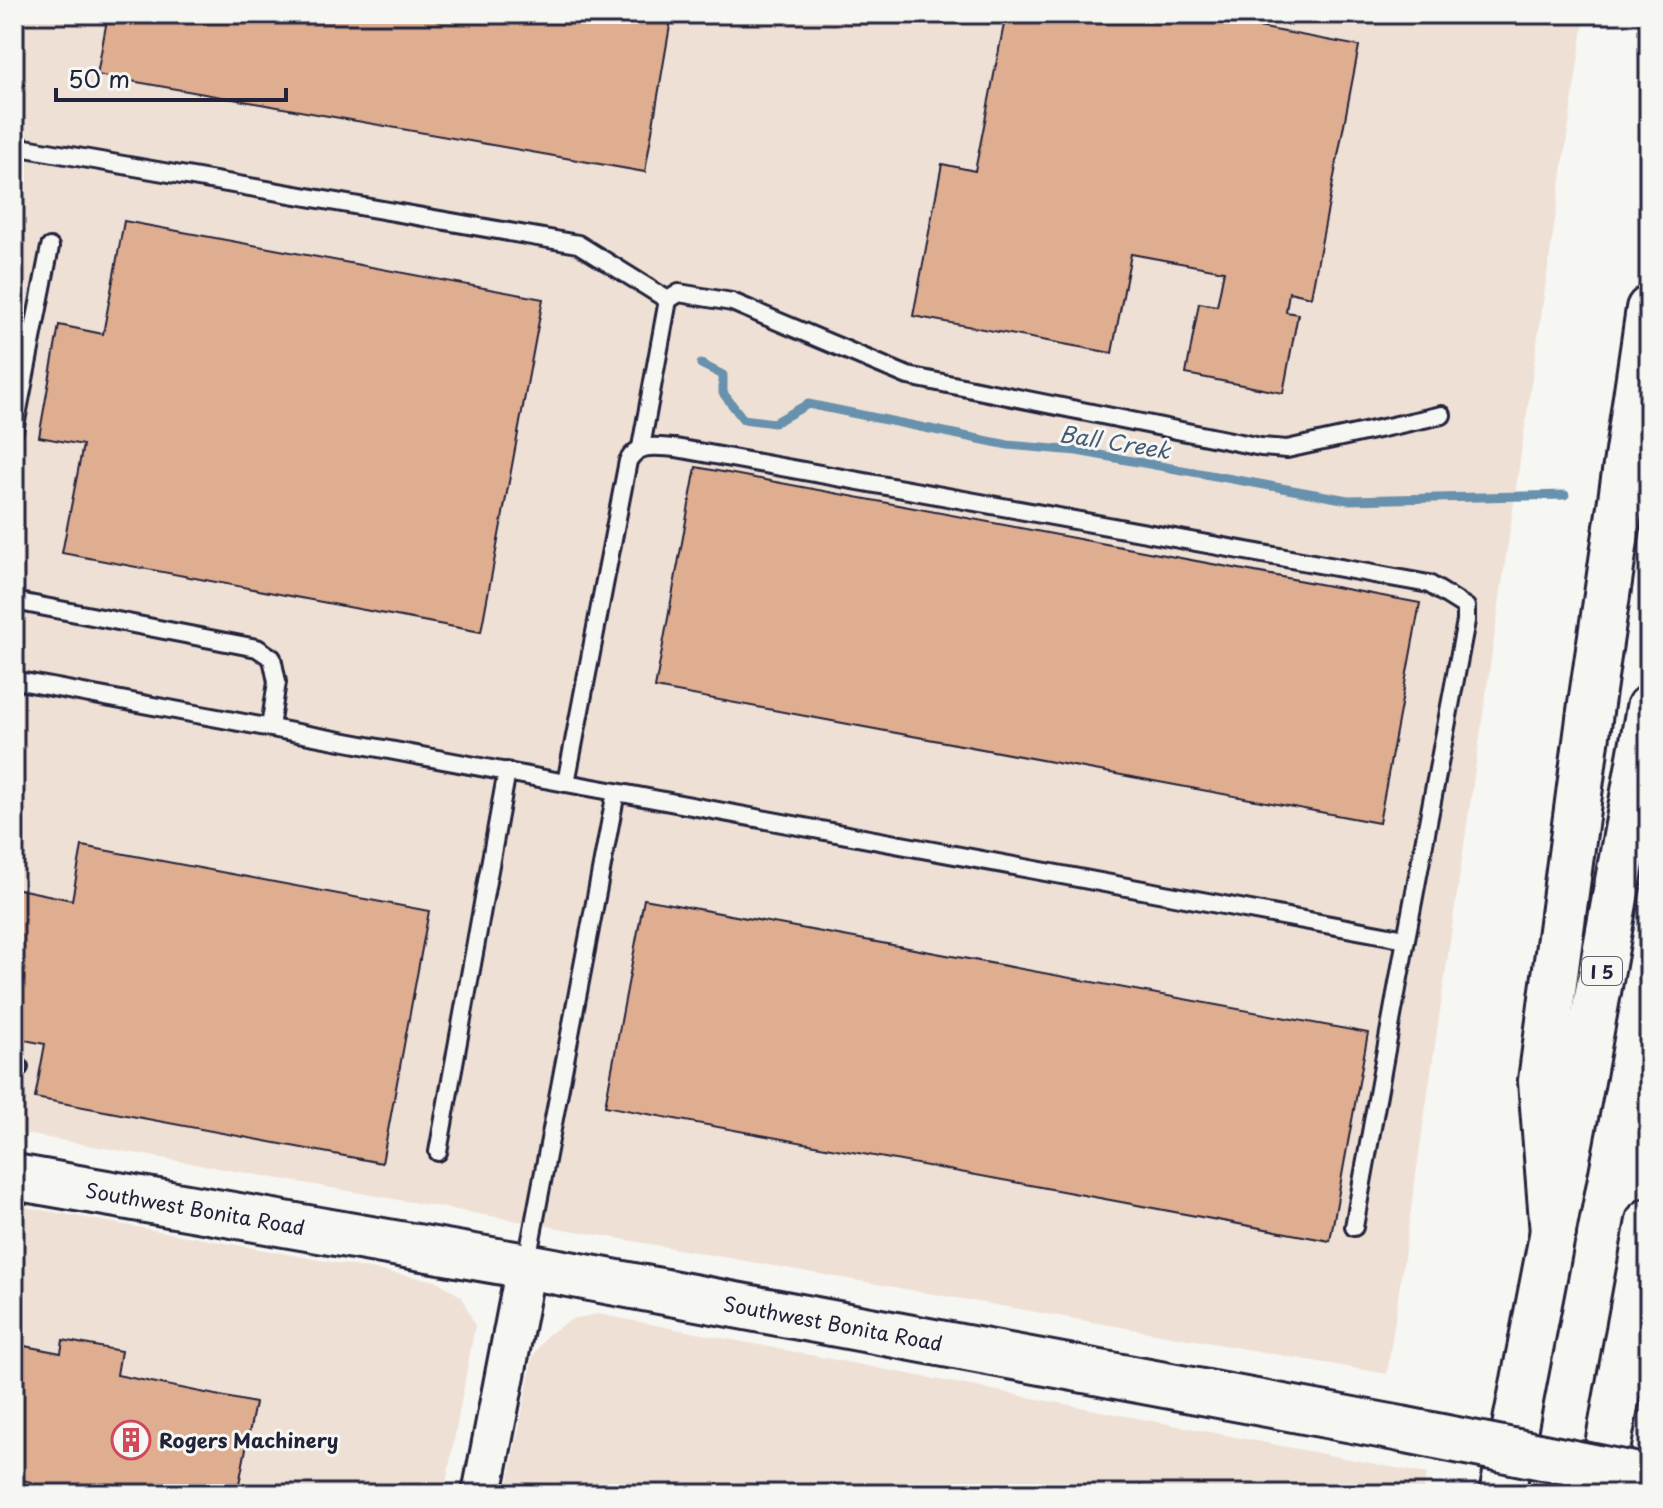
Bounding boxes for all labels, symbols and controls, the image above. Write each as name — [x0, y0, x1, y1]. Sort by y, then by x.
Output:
scale bar — [56, 52, 286, 102]
text: 50 m — [68, 60, 130, 96]
water label: Ball Creek — [1057, 416, 1174, 466]
road number: I 5 — [1582, 957, 1622, 985]
street label: Southwest Bonita Road — [83, 1175, 307, 1242]
street label: Southwest Bonita Road — [721, 1288, 945, 1358]
building icon: Rogers Machinery — [110, 1419, 152, 1461]
place label: Rogers Machinery — [159, 1425, 338, 1455]

